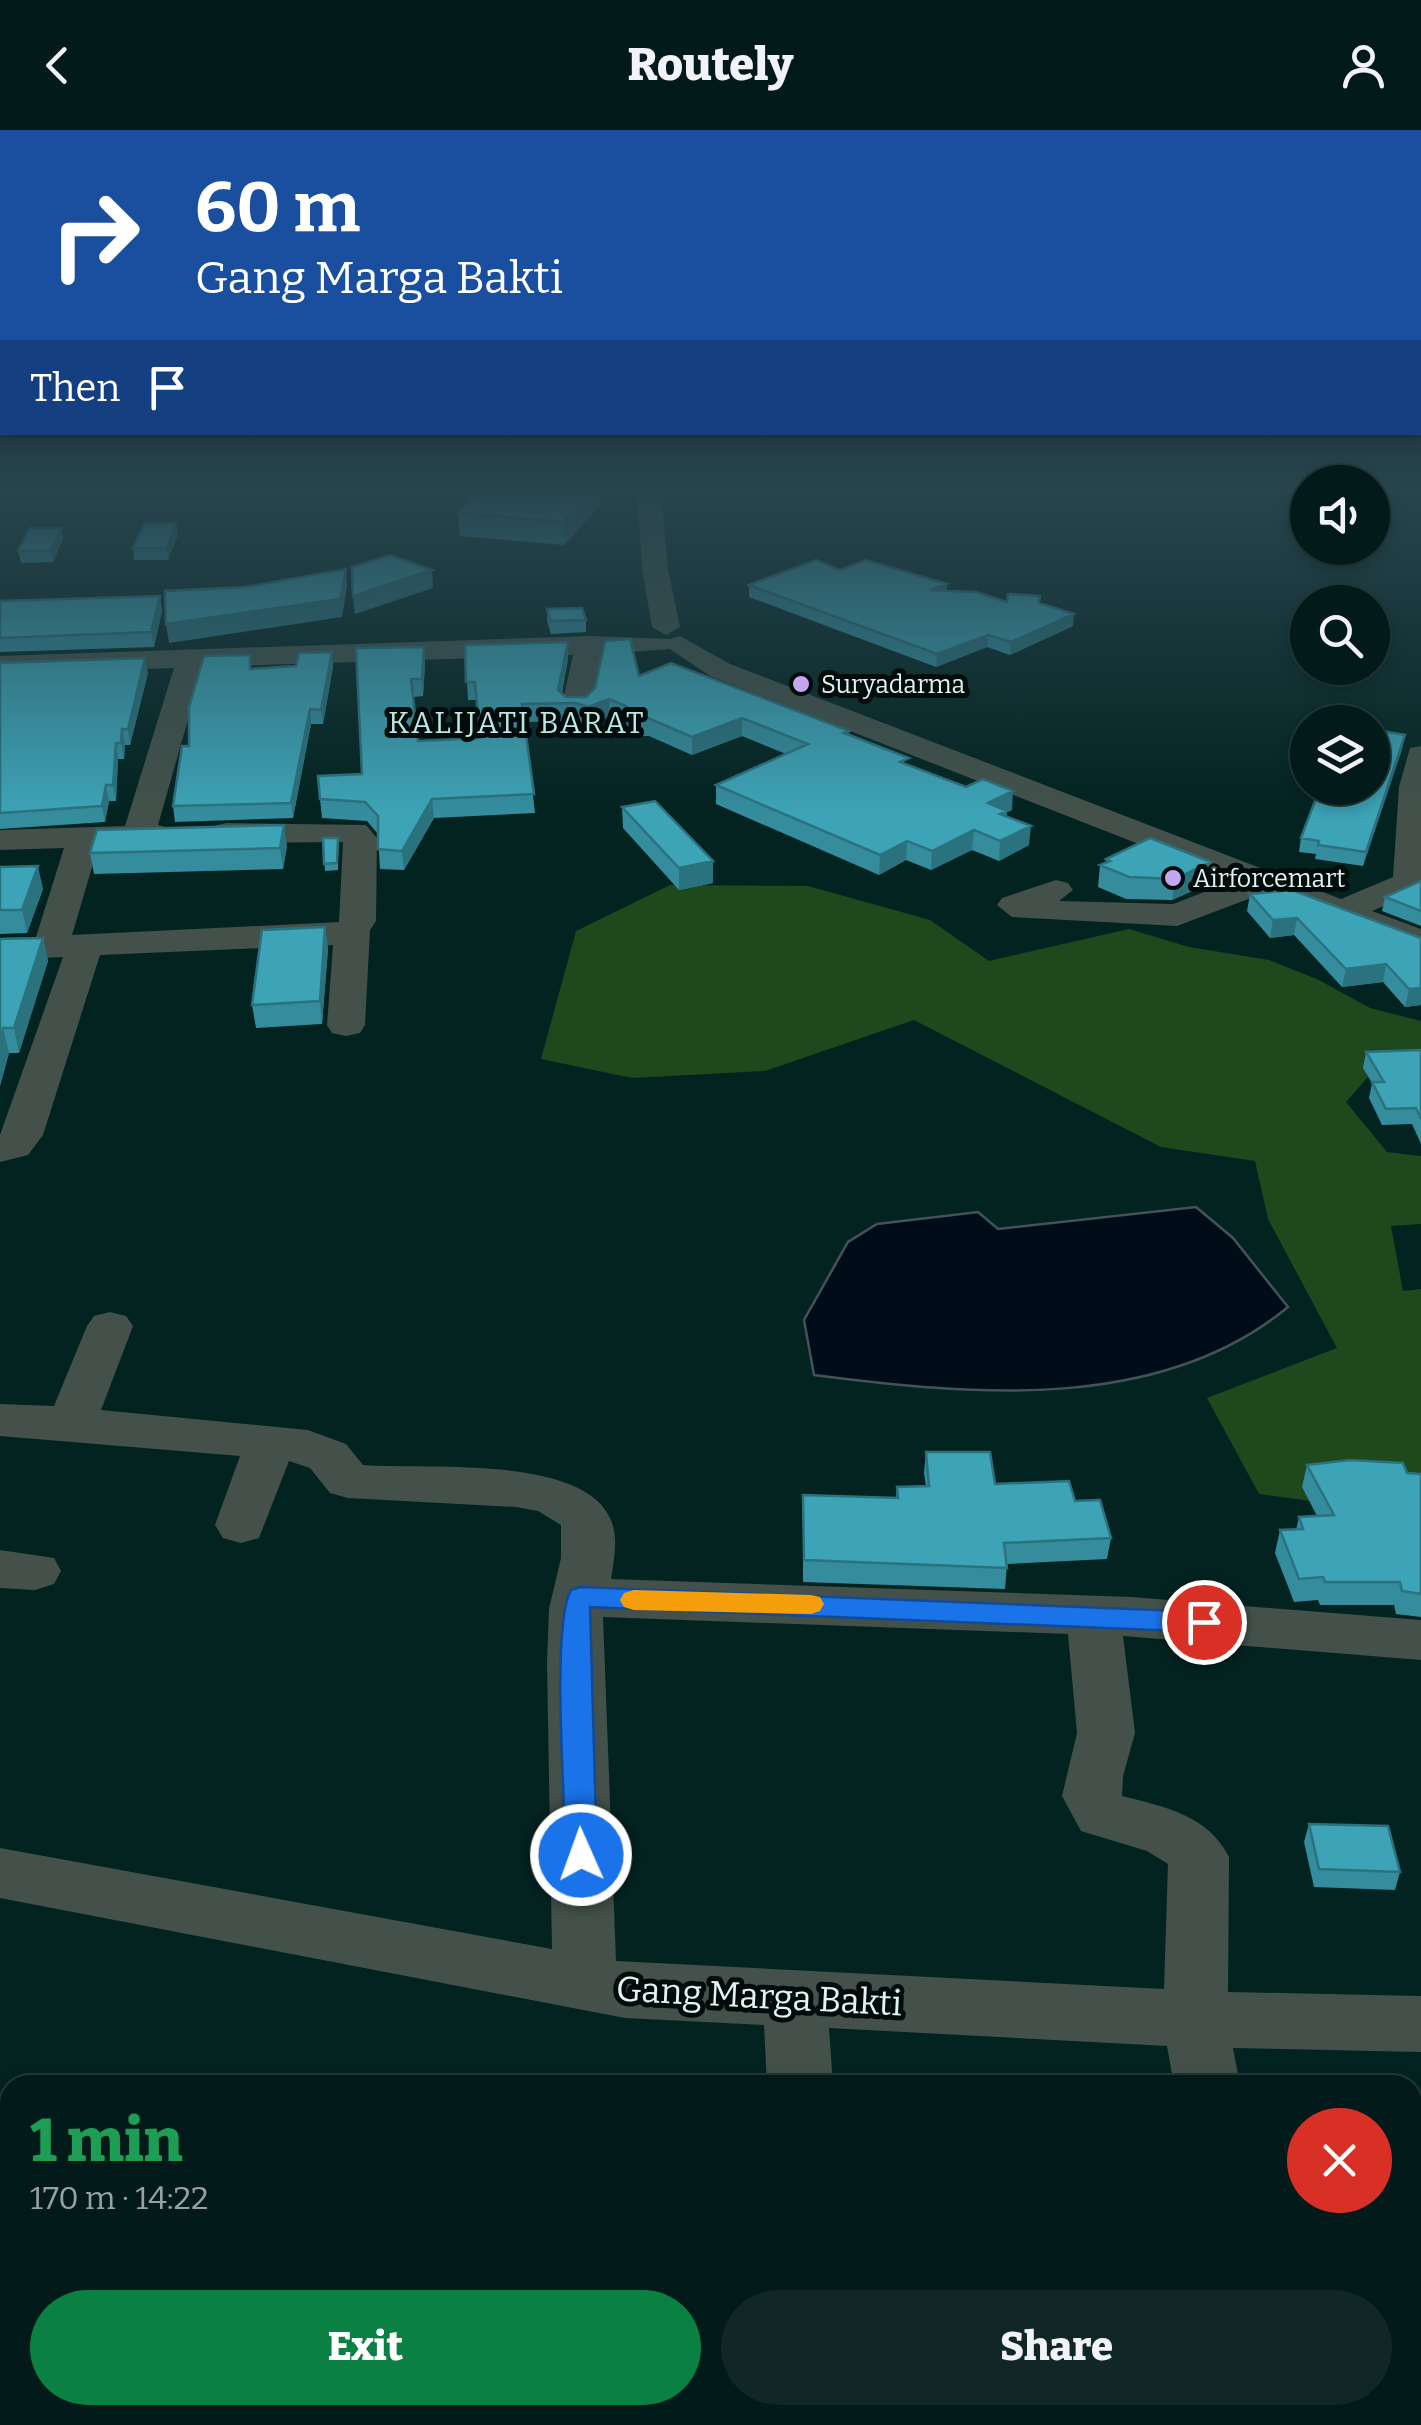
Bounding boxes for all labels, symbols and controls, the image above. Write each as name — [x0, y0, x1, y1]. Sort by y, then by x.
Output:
icon: back — [30, 38, 85, 93]
text: Routely — [628, 38, 793, 92]
icon: person — [1336, 38, 1391, 93]
text: 60 m — [195, 166, 360, 250]
icon: right — [30, 170, 160, 300]
text: Gang Marga Bakti — [195, 251, 563, 305]
icon: arrive — [140, 360, 195, 415]
text: Then — [30, 365, 120, 411]
map controls — [1290, 465, 1390, 805]
button: sound — [1290, 465, 1390, 565]
button: search — [1290, 585, 1390, 685]
place label: Suryadarma — [821, 670, 966, 700]
marker: Suryadarma — [790, 673, 812, 695]
district label: KALIJATI BARAT — [388, 705, 646, 741]
button: layers — [1290, 705, 1390, 805]
place label: Airforcemart — [1193, 864, 1345, 894]
marker: Airforcemart — [1162, 867, 1184, 889]
pin — [1162, 1580, 1247, 1665]
icon: arrive — [1177, 1595, 1232, 1650]
position arrow — [529, 1803, 633, 1907]
street label: Gang Marga Bakti — [615, 1968, 903, 2024]
text: 1 min — [30, 2105, 183, 2177]
button: close — [1287, 2108, 1392, 2213]
text: 170 m · 14:22 — [30, 2179, 208, 2217]
button: Exit — [30, 2290, 701, 2405]
button: Share — [721, 2290, 1392, 2405]

